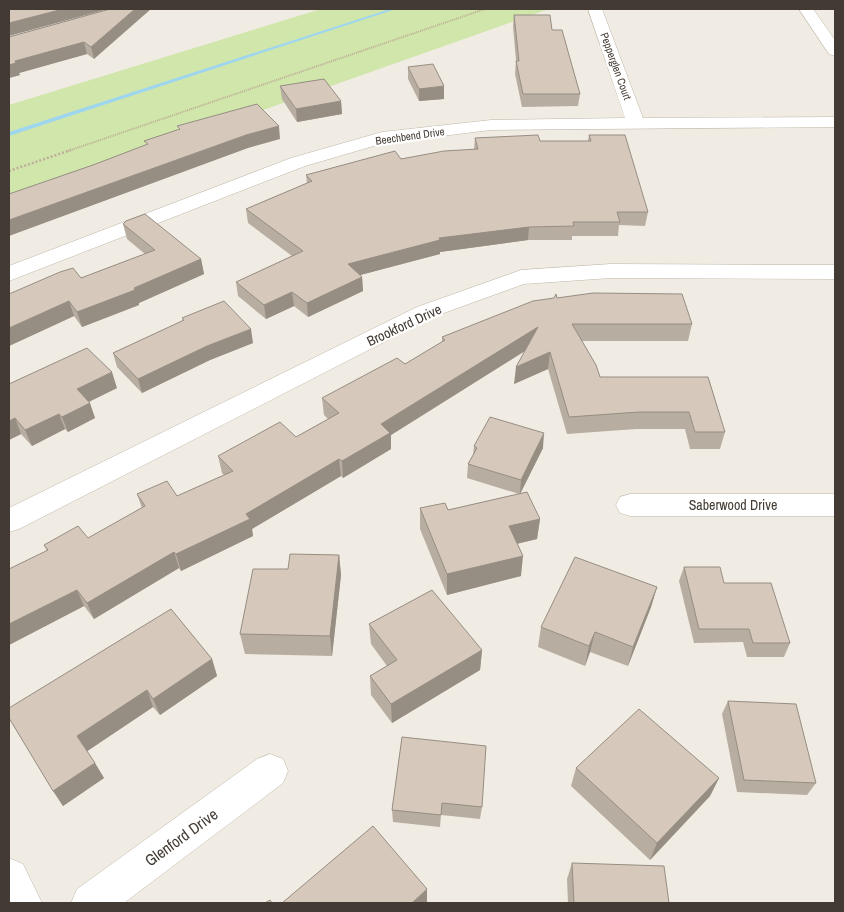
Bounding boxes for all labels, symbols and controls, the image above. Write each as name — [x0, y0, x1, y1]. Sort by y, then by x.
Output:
street label: Pepperglen Court — [597, 30, 635, 102]
street label: Beechbend Drive — [375, 124, 445, 148]
street label: Brookford Drive — [364, 300, 444, 350]
street label: Saberwood Drive — [689, 496, 777, 514]
street label: Glenford Drive — [140, 803, 222, 871]

